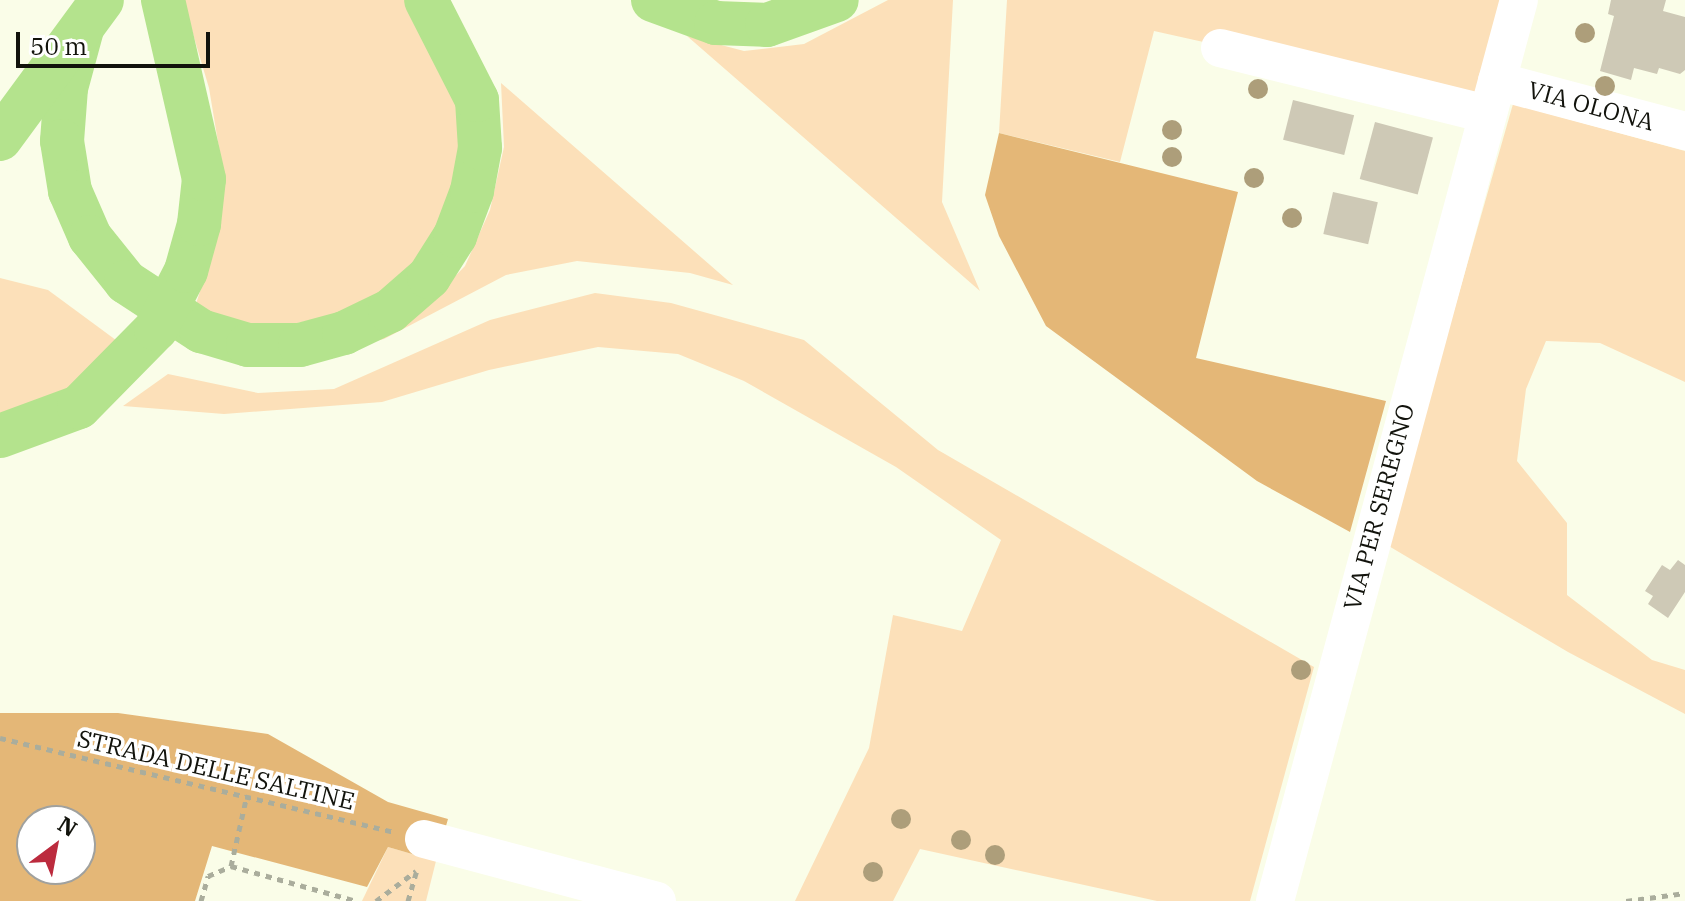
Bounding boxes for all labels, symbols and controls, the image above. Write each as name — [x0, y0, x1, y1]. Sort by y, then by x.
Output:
scale bar — [20, 16, 214, 66]
text: 50 m — [30, 30, 87, 62]
street label: VIA OLONA — [1525, 75, 1657, 137]
street label: VIA PER SEREGNO — [1338, 401, 1420, 613]
street label: STRADA DELLE SALTINE — [75, 724, 357, 816]
north arrow — [16, 805, 96, 885]
text: N — [53, 809, 83, 843]

